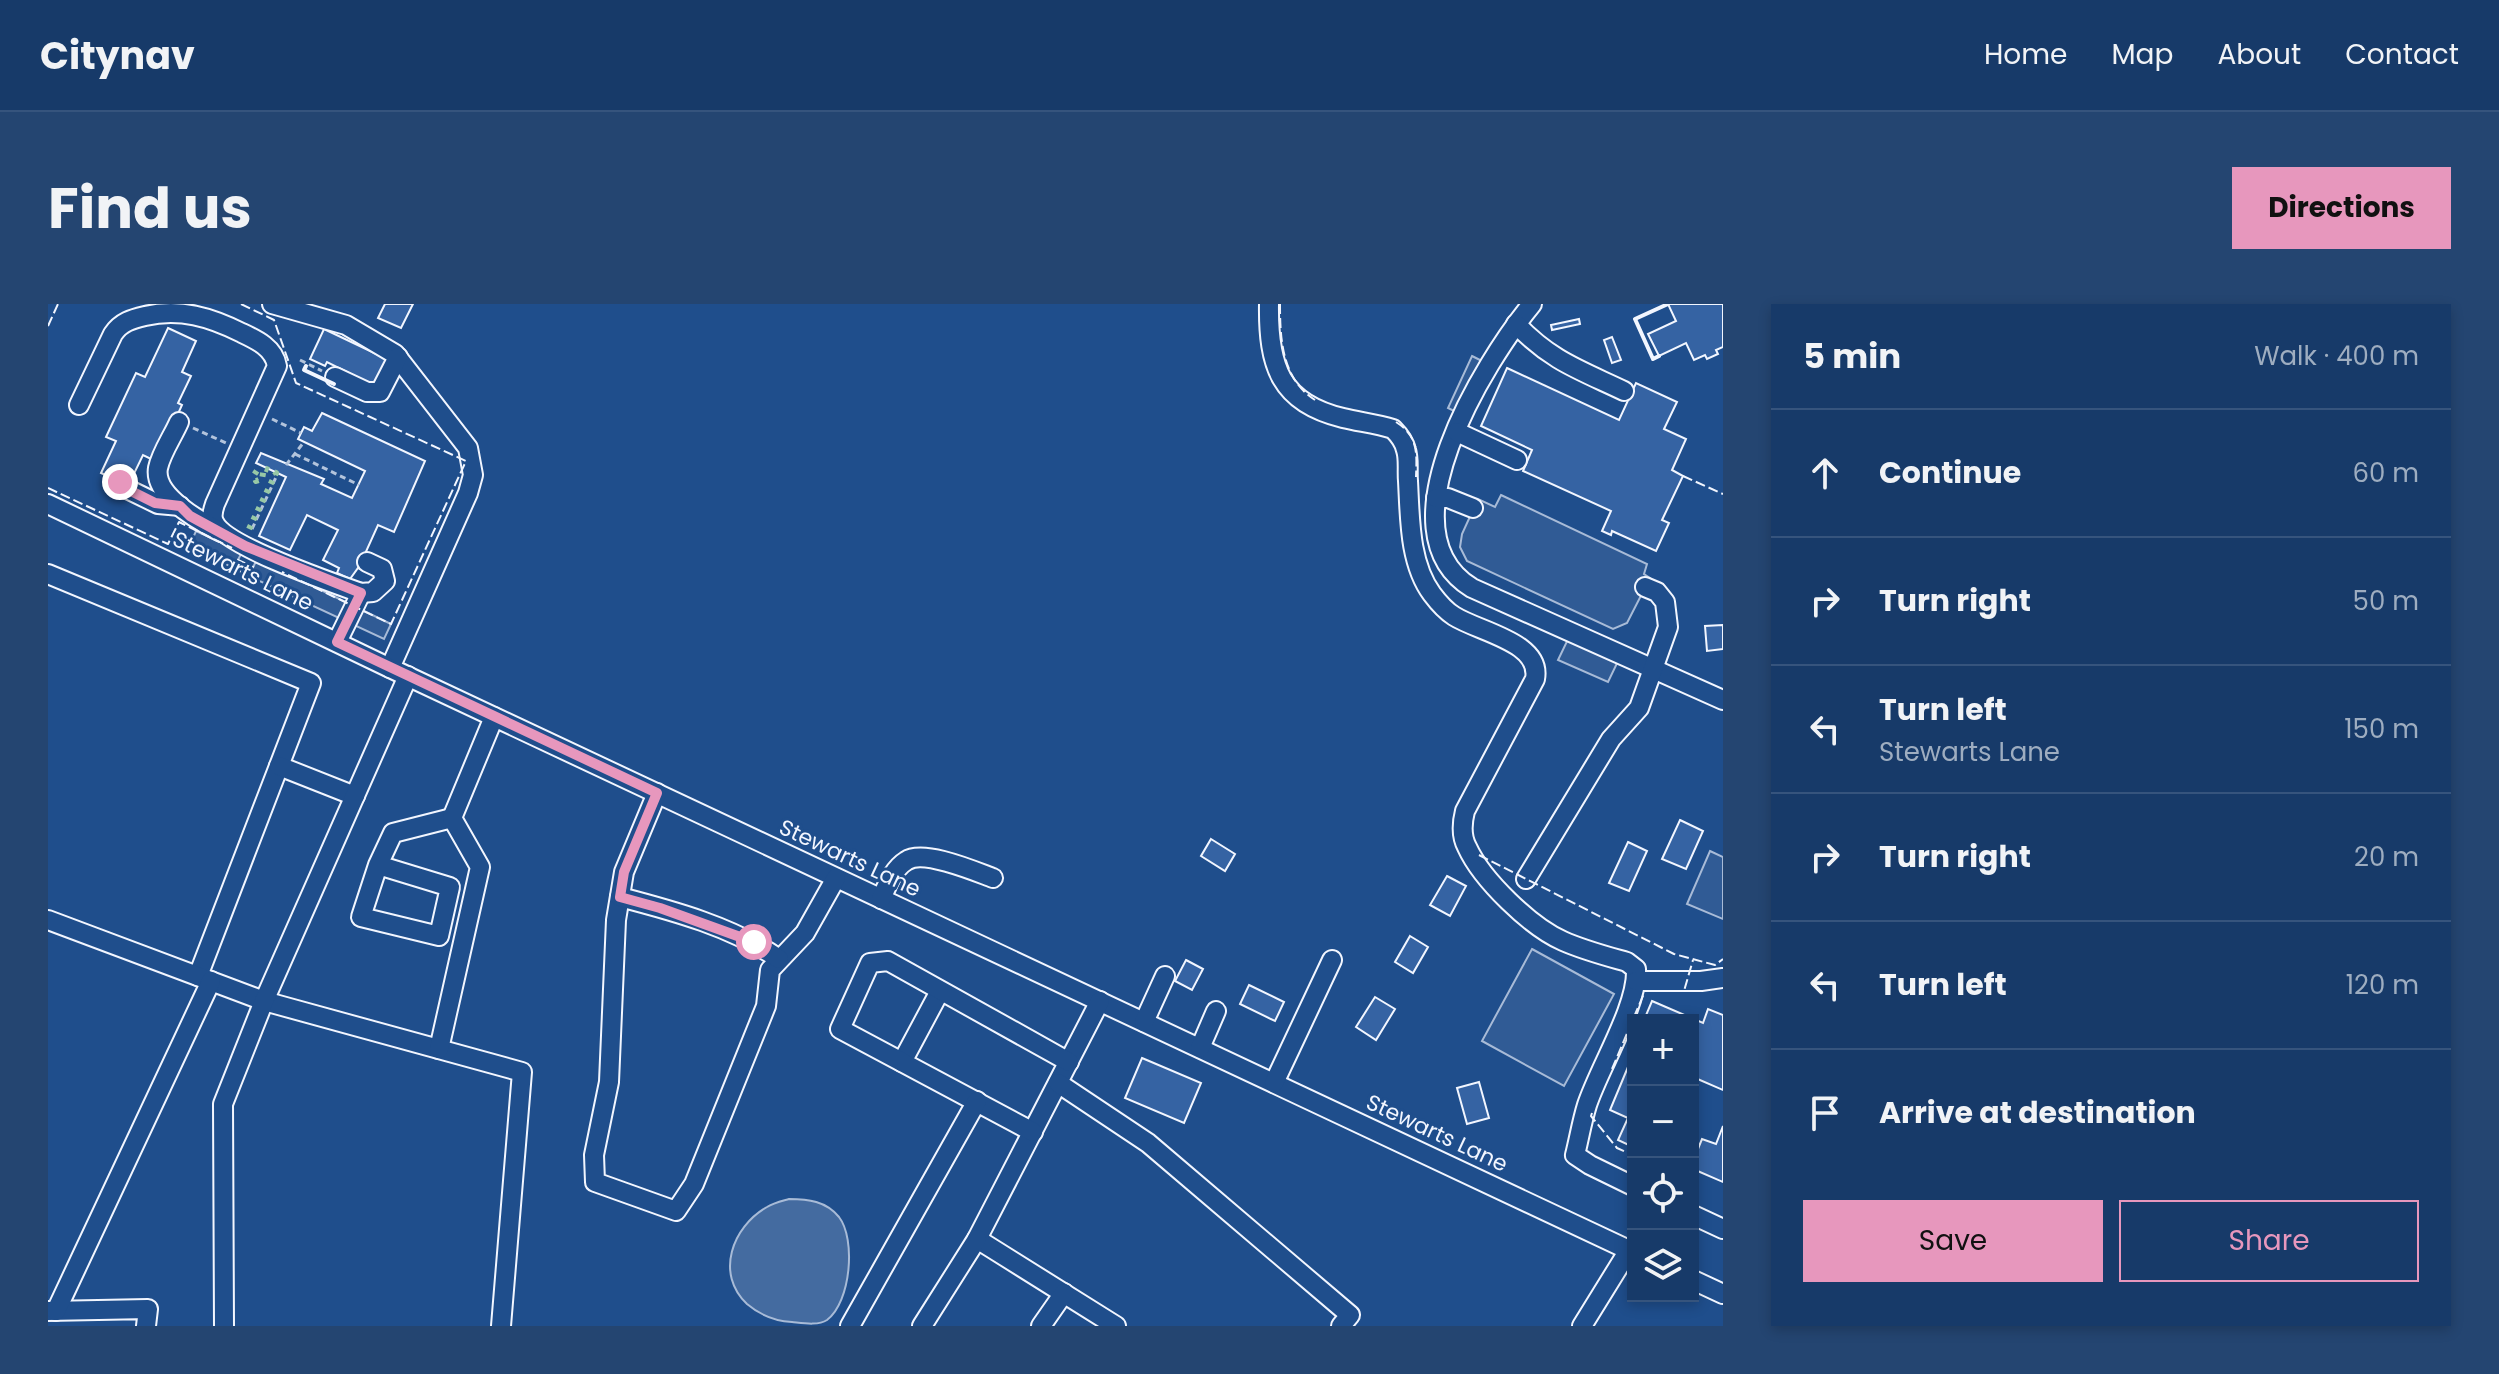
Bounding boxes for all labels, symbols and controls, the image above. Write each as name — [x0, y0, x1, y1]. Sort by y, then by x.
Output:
text: Citynav — [40, 29, 195, 82]
text: Home — [1984, 35, 2067, 74]
text: Map — [2111, 35, 2173, 74]
text: About — [2217, 35, 2301, 74]
text: Contact — [2345, 35, 2459, 74]
button: Directions — [2232, 167, 2451, 249]
text: Find us — [48, 169, 252, 248]
text: 5 min — [1803, 332, 1901, 380]
text: Walk · 400 m — [2254, 338, 2419, 374]
icon: ahead — [1803, 451, 1847, 495]
text: Continue — [1879, 451, 2021, 494]
text: 60 m — [2352, 455, 2419, 491]
route end — [102, 464, 138, 500]
street label: Stewarts Lane — [167, 523, 319, 619]
icon: right — [1803, 579, 1847, 623]
text: Turn right — [1879, 579, 2031, 622]
text: 50 m — [2353, 583, 2419, 619]
text: Turn left — [1879, 688, 2007, 731]
icon: left — [1803, 707, 1847, 751]
text: 150 m — [2344, 711, 2419, 747]
text: Stewarts Lane — [1879, 734, 2060, 770]
street label: Stewarts Lane — [774, 812, 926, 904]
icon: right — [1803, 835, 1847, 879]
text: Turn right — [1879, 835, 2031, 878]
text: 20 m — [2354, 839, 2419, 875]
route start — [736, 924, 772, 960]
icon: left — [1803, 963, 1847, 1007]
text: Turn left — [1879, 963, 2007, 1006]
text: 120 m — [2346, 967, 2419, 1003]
map controls — [1627, 1014, 1699, 1302]
button: + — [1627, 1014, 1699, 1086]
button: − — [1627, 1086, 1699, 1158]
street label: Stewarts Lane — [1361, 1087, 1513, 1179]
icon: arrive — [1803, 1091, 1847, 1135]
text: Arrive at destination — [1879, 1091, 2196, 1134]
button: locate — [1627, 1158, 1699, 1230]
button: Save — [1803, 1200, 2103, 1282]
button: Share — [2119, 1200, 2419, 1282]
button: layers — [1627, 1230, 1699, 1302]

